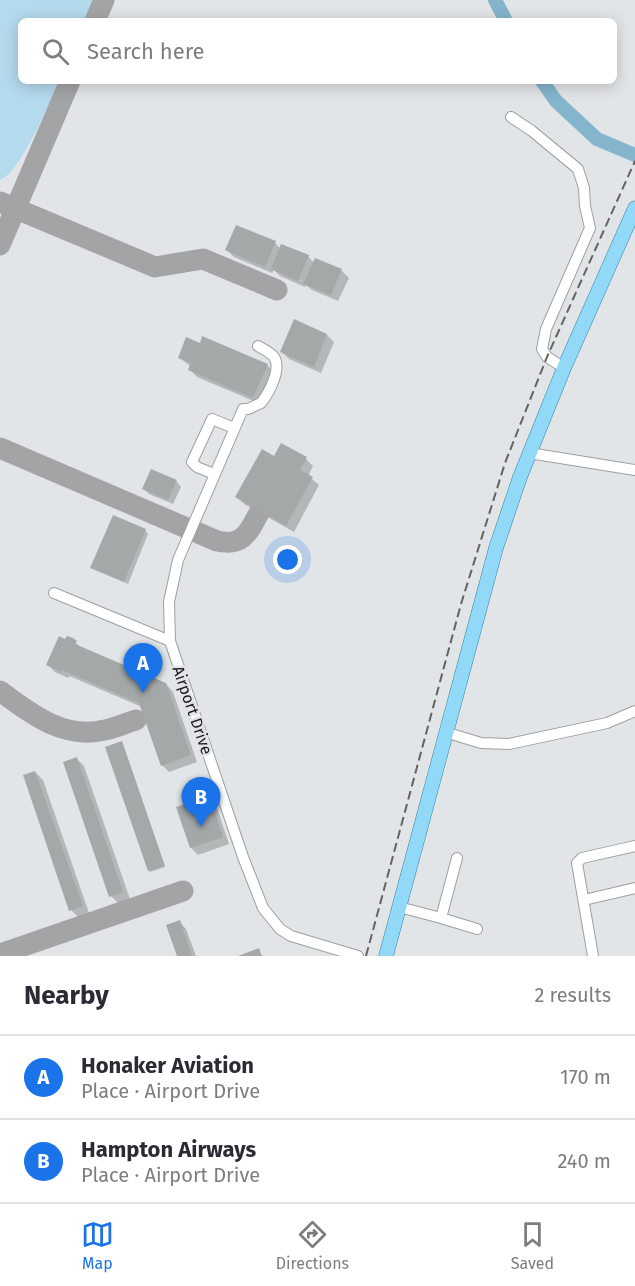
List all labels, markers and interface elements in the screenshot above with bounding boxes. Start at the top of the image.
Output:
search box [18,18,617,84]
icon: search [39,35,72,68]
text: Search here [87,38,205,65]
your location [273,545,302,574]
pin: A [124,644,162,693]
street label: Airport Drive [169,663,217,757]
pin: B [182,778,220,827]
text: Nearby [24,980,109,1011]
text: 2 results [534,983,611,1007]
text: Honaker Aviation [81,1052,254,1079]
text: A [38,1065,49,1089]
text: 170 m [560,1065,611,1089]
text: Place · Airport Drive [81,1079,260,1103]
text: Hampton Airways [81,1136,256,1163]
text: B [37,1149,50,1173]
text: 240 m [557,1149,611,1173]
text: Place · Airport Drive [81,1163,260,1187]
tab: Map [81,1218,114,1273]
tab: Directions [276,1218,349,1273]
tab: Saved [511,1218,554,1273]

